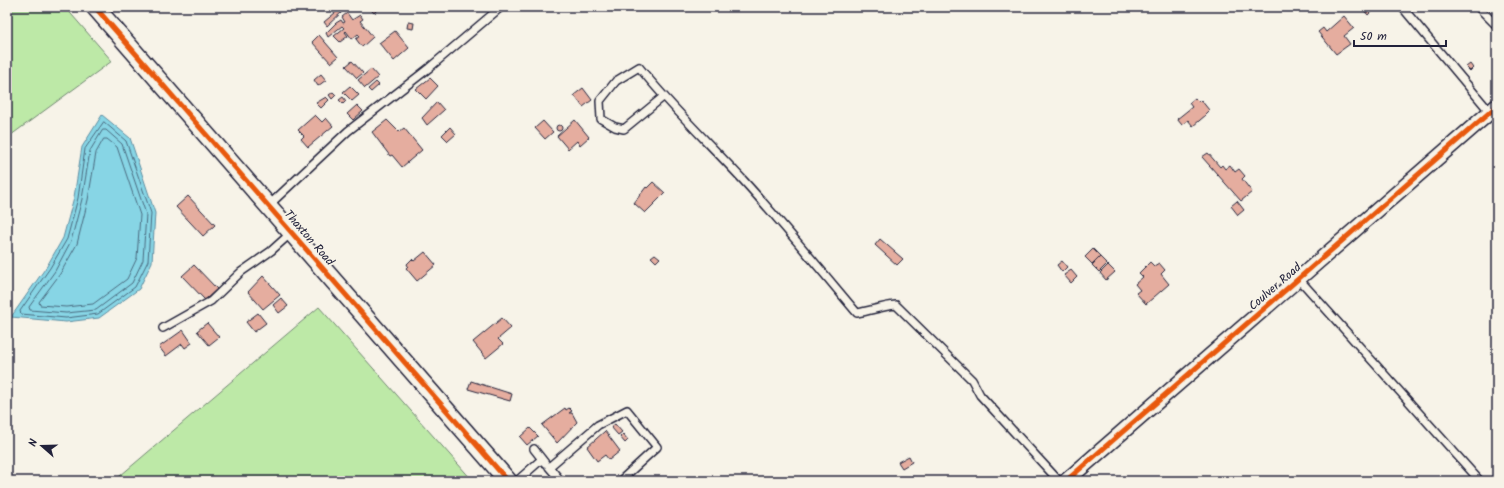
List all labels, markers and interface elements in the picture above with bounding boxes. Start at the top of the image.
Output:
scale bar [1354,22,1446,48]
text: 50 m [1360,27,1387,46]
street label: Thaxton Road [279,206,339,271]
street label: Coulver Road [1244,258,1306,315]
north arrow [22,426,62,466]
text: N [24,437,43,449]

